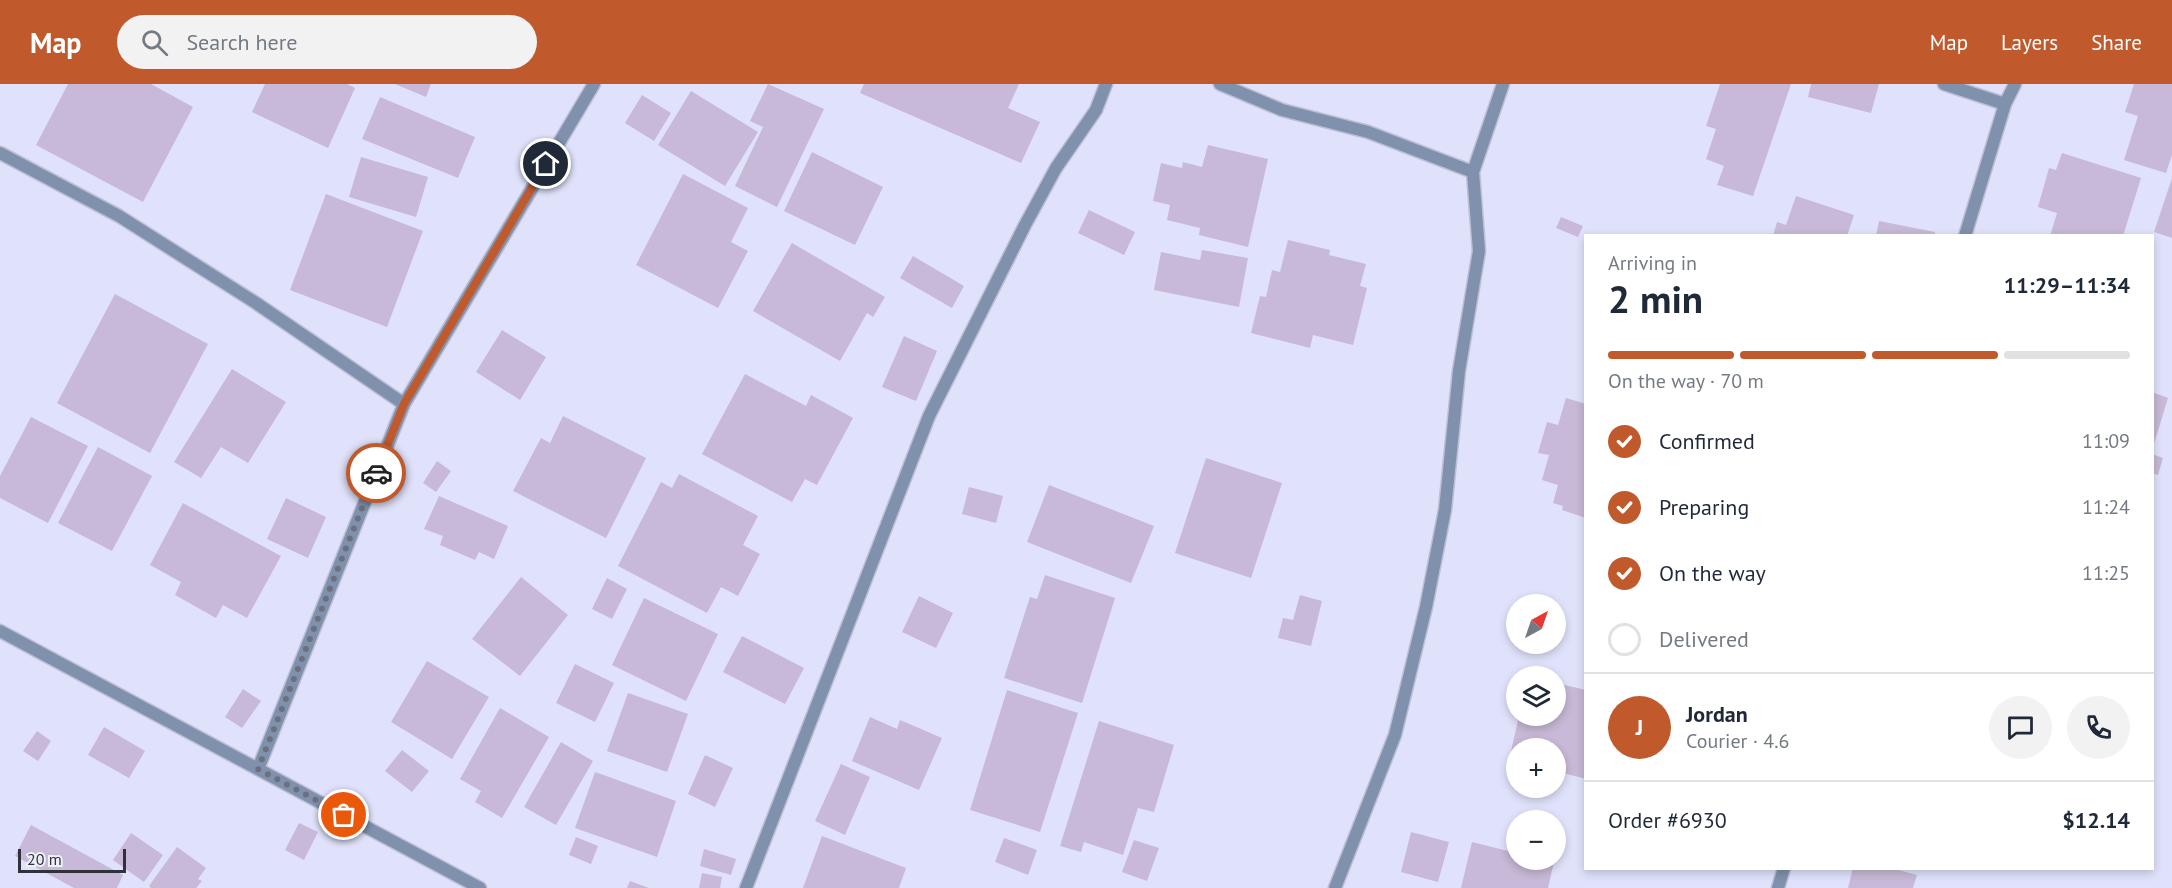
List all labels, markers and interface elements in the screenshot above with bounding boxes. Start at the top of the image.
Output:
search box [117,15,537,69]
text: Map [30,24,81,61]
icon: search [138,26,171,59]
text: Search here [186,28,297,56]
text: Map [1930,29,1968,56]
text: Layers [2001,29,2058,56]
text: Share [2091,29,2142,56]
pin [520,138,571,189]
icon: home [529,147,562,180]
text: Arriving in [1608,250,1697,276]
text: 11:29–11:34 [2004,271,2130,299]
text: 2 min [1608,273,1703,324]
text: On the way · 70 m [1608,368,1764,394]
icon: check [1608,425,1641,458]
text: Confirmed [1659,427,1755,455]
text: 11:09 [2082,428,2130,454]
courier [346,443,406,503]
icon: car [360,457,393,490]
icon: check [1608,491,1641,524]
text: Preparing [1659,493,1749,521]
text: 11:24 [2082,494,2130,520]
icon: check [1608,557,1641,590]
text: On the way [1659,559,1766,587]
text: 11:25 [2082,560,2130,586]
north arrow [1506,594,1566,654]
map controls [1506,594,1566,870]
text: Delivered [1659,625,1749,653]
button: layers [1506,666,1566,726]
button: chat [1989,696,2052,759]
button: phone [2067,696,2130,759]
text: Jordan [1686,700,1748,728]
text: J [1636,713,1643,741]
text: Courier · 4.6 [1686,728,1789,754]
button: + [1506,738,1566,798]
pin [318,789,369,840]
icon: bag [327,798,360,831]
text: Order #6930 [1608,806,1727,834]
text: $12.14 [2062,806,2130,834]
button: − [1506,810,1566,870]
scale bar [18,846,126,874]
text: 20 m [27,849,62,869]

